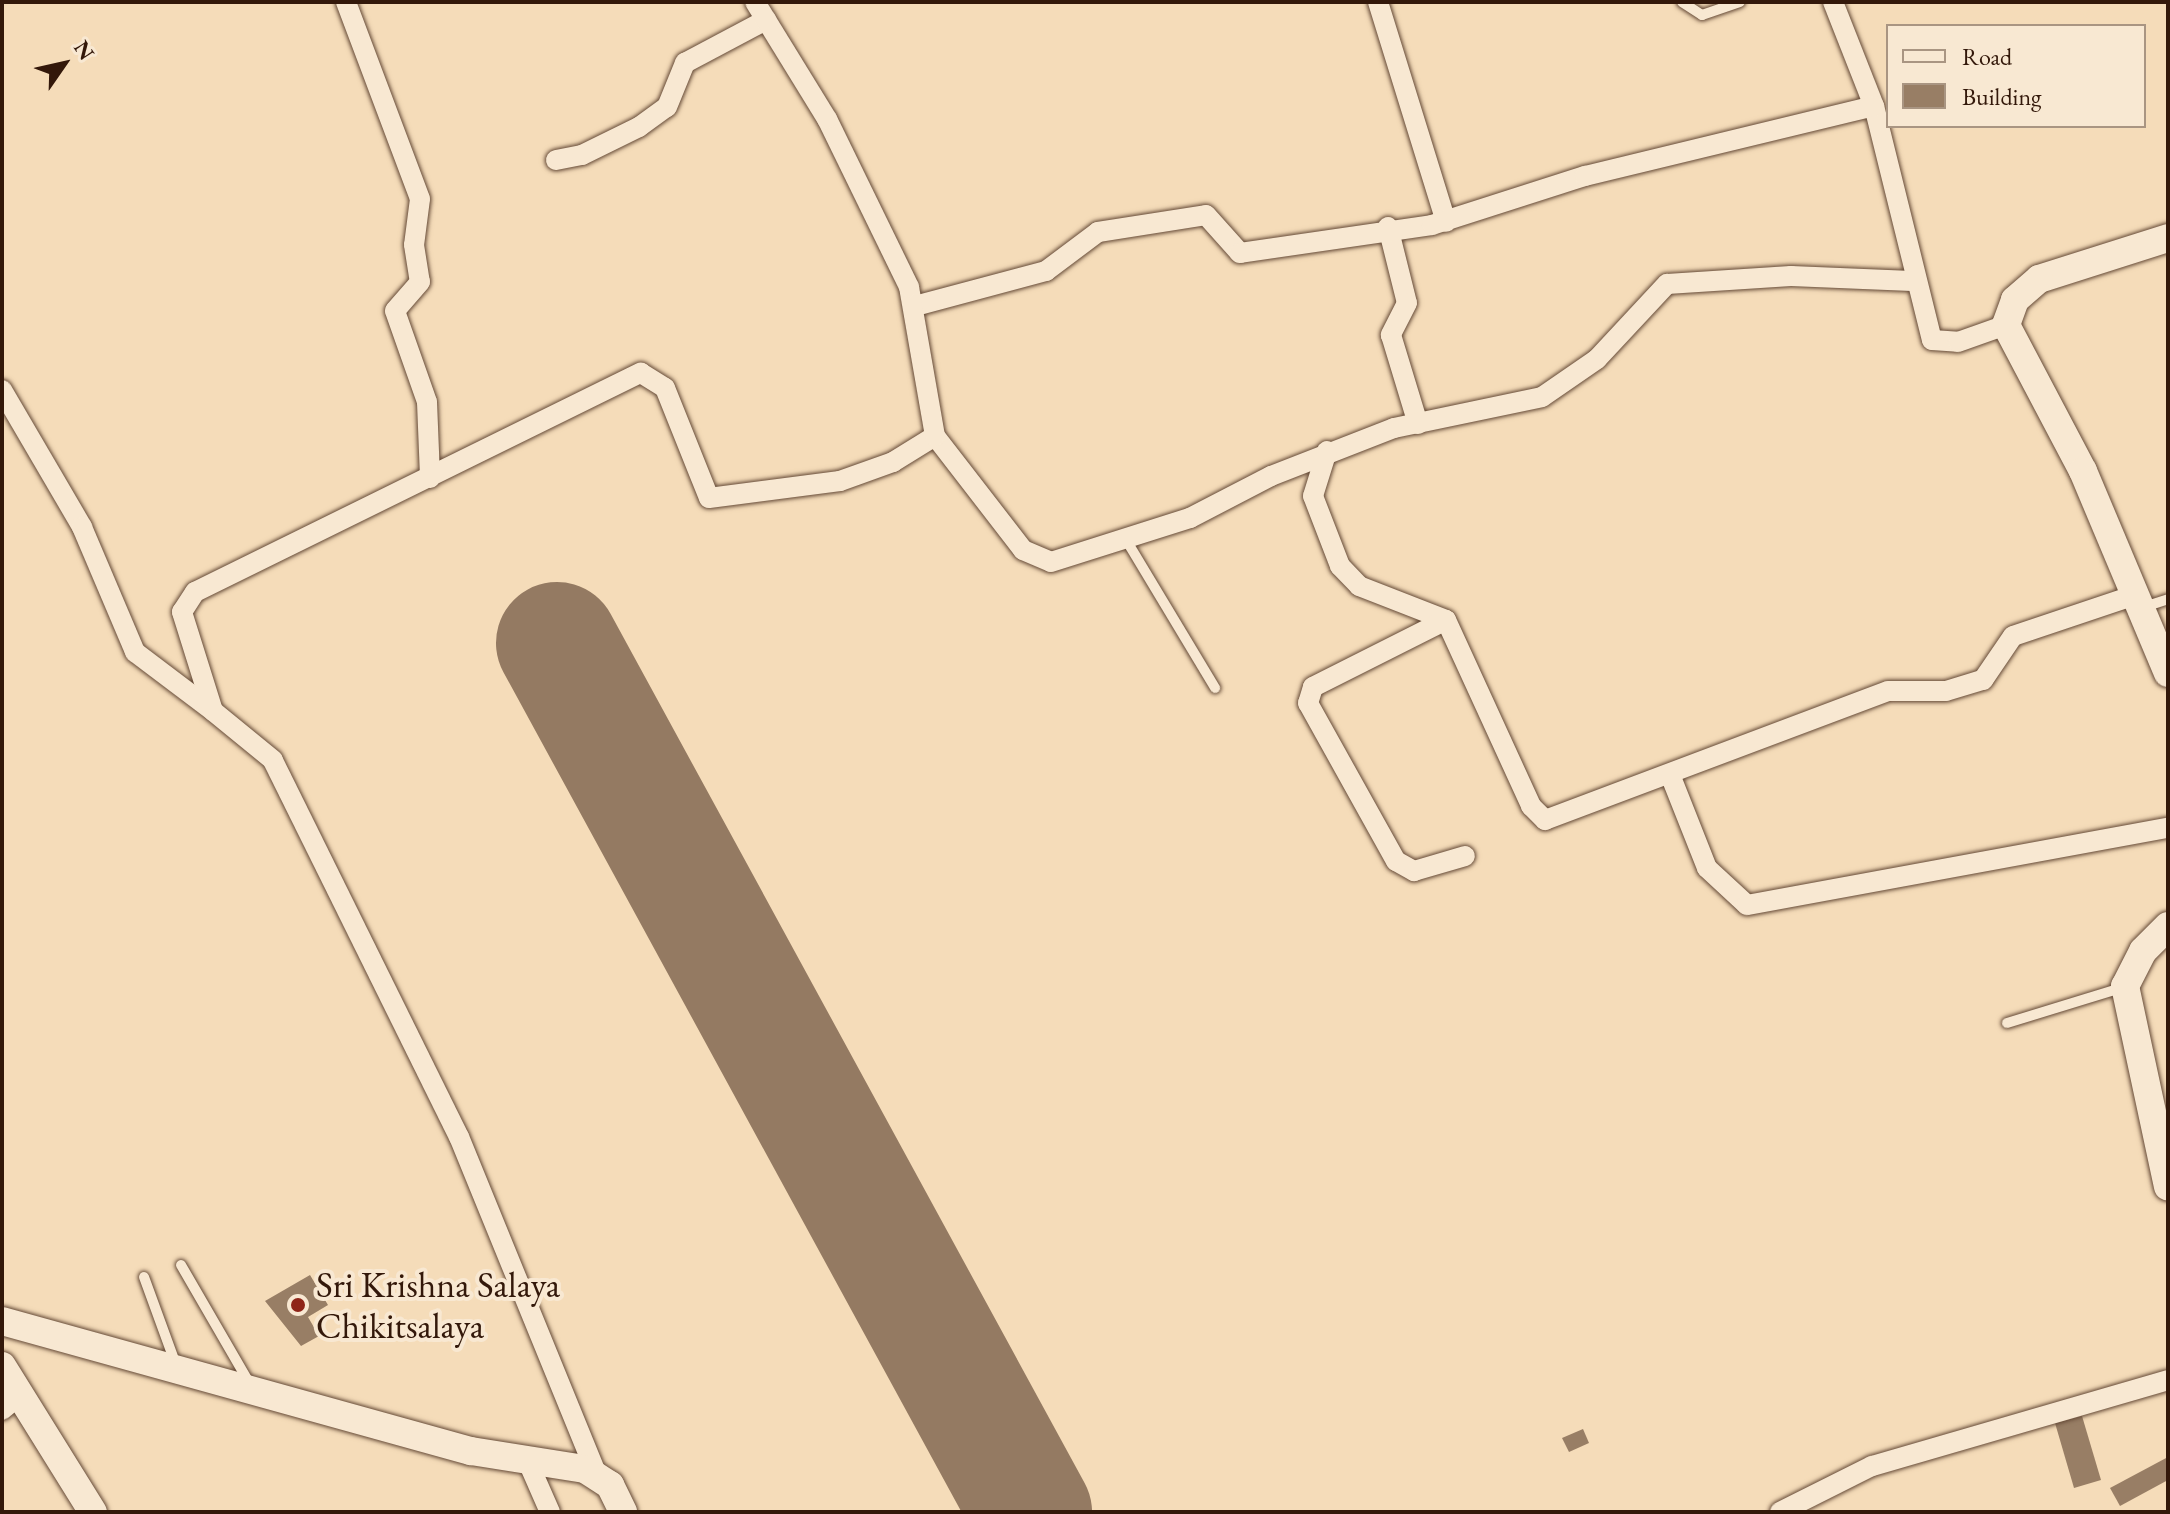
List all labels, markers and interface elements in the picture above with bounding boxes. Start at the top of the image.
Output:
north arrow [24,24,104,104]
legend [1886,24,2146,128]
text: N [67,35,101,66]
text: Road [1962,41,2012,72]
text: Building [1962,81,2042,112]
place label: Sri Krishna Salaya Chikitsalaya [316,1262,560,1347]
marker: Sri Krishna Salaya Chikitsalaya [287,1294,309,1316]

